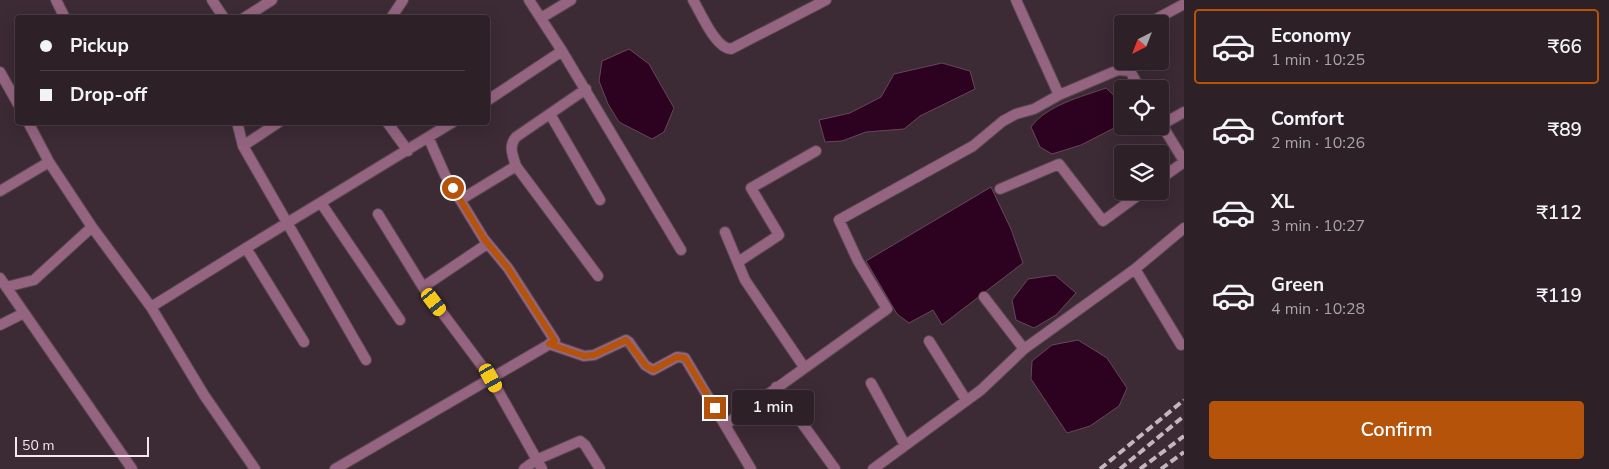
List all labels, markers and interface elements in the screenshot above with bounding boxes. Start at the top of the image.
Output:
north arrow [1114,15,1169,70]
map controls [1114,15,1169,200]
text: Economy [1271,23,1351,49]
icon: car [1211,24,1256,69]
text: Pickup [70,33,129,59]
text: ₹66 [1548,34,1582,60]
text: 1 min · 10:25 [1271,49,1365,71]
button: locate [1114,80,1169,135]
text: Drop-off [70,82,147,108]
text: Comfort [1271,106,1344,132]
icon: car [1211,107,1256,152]
text: ₹89 [1548,117,1582,143]
text: 2 min · 10:26 [1271,132,1365,154]
button: layers [1114,145,1169,200]
route start [442,177,464,199]
text: XL [1271,189,1294,215]
icon: car [1211,190,1256,235]
text: ₹112 [1536,200,1582,226]
text: 3 min · 10:27 [1271,215,1365,237]
text: Green [1271,272,1324,298]
icon: car [1211,273,1256,318]
text: ₹119 [1536,283,1582,309]
car [418,286,449,318]
text: 4 min · 10:28 [1271,298,1365,320]
car [477,361,504,395]
callout: 1 min [732,390,815,426]
text: 1 min [753,396,793,418]
route end [704,397,726,419]
button: Confirm [1209,401,1584,459]
scale bar [15,434,149,457]
text: 50 m [22,436,54,455]

